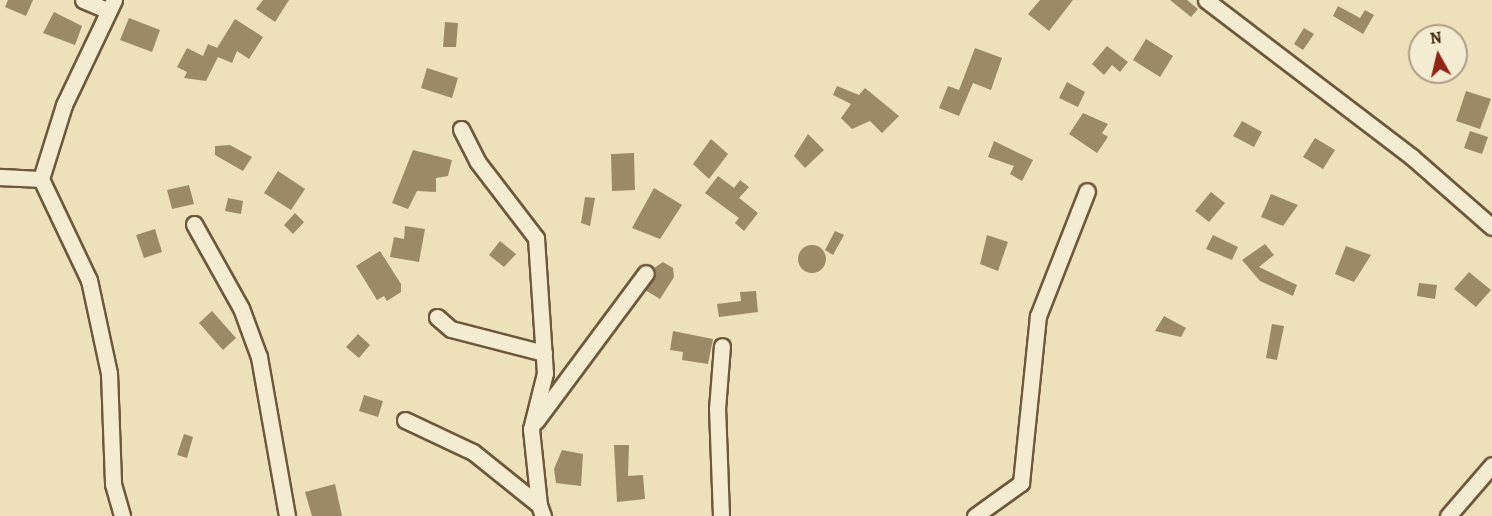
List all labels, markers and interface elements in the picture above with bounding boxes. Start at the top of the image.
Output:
north arrow [1408,24,1468,84]
text: N [1428,26,1443,50]

